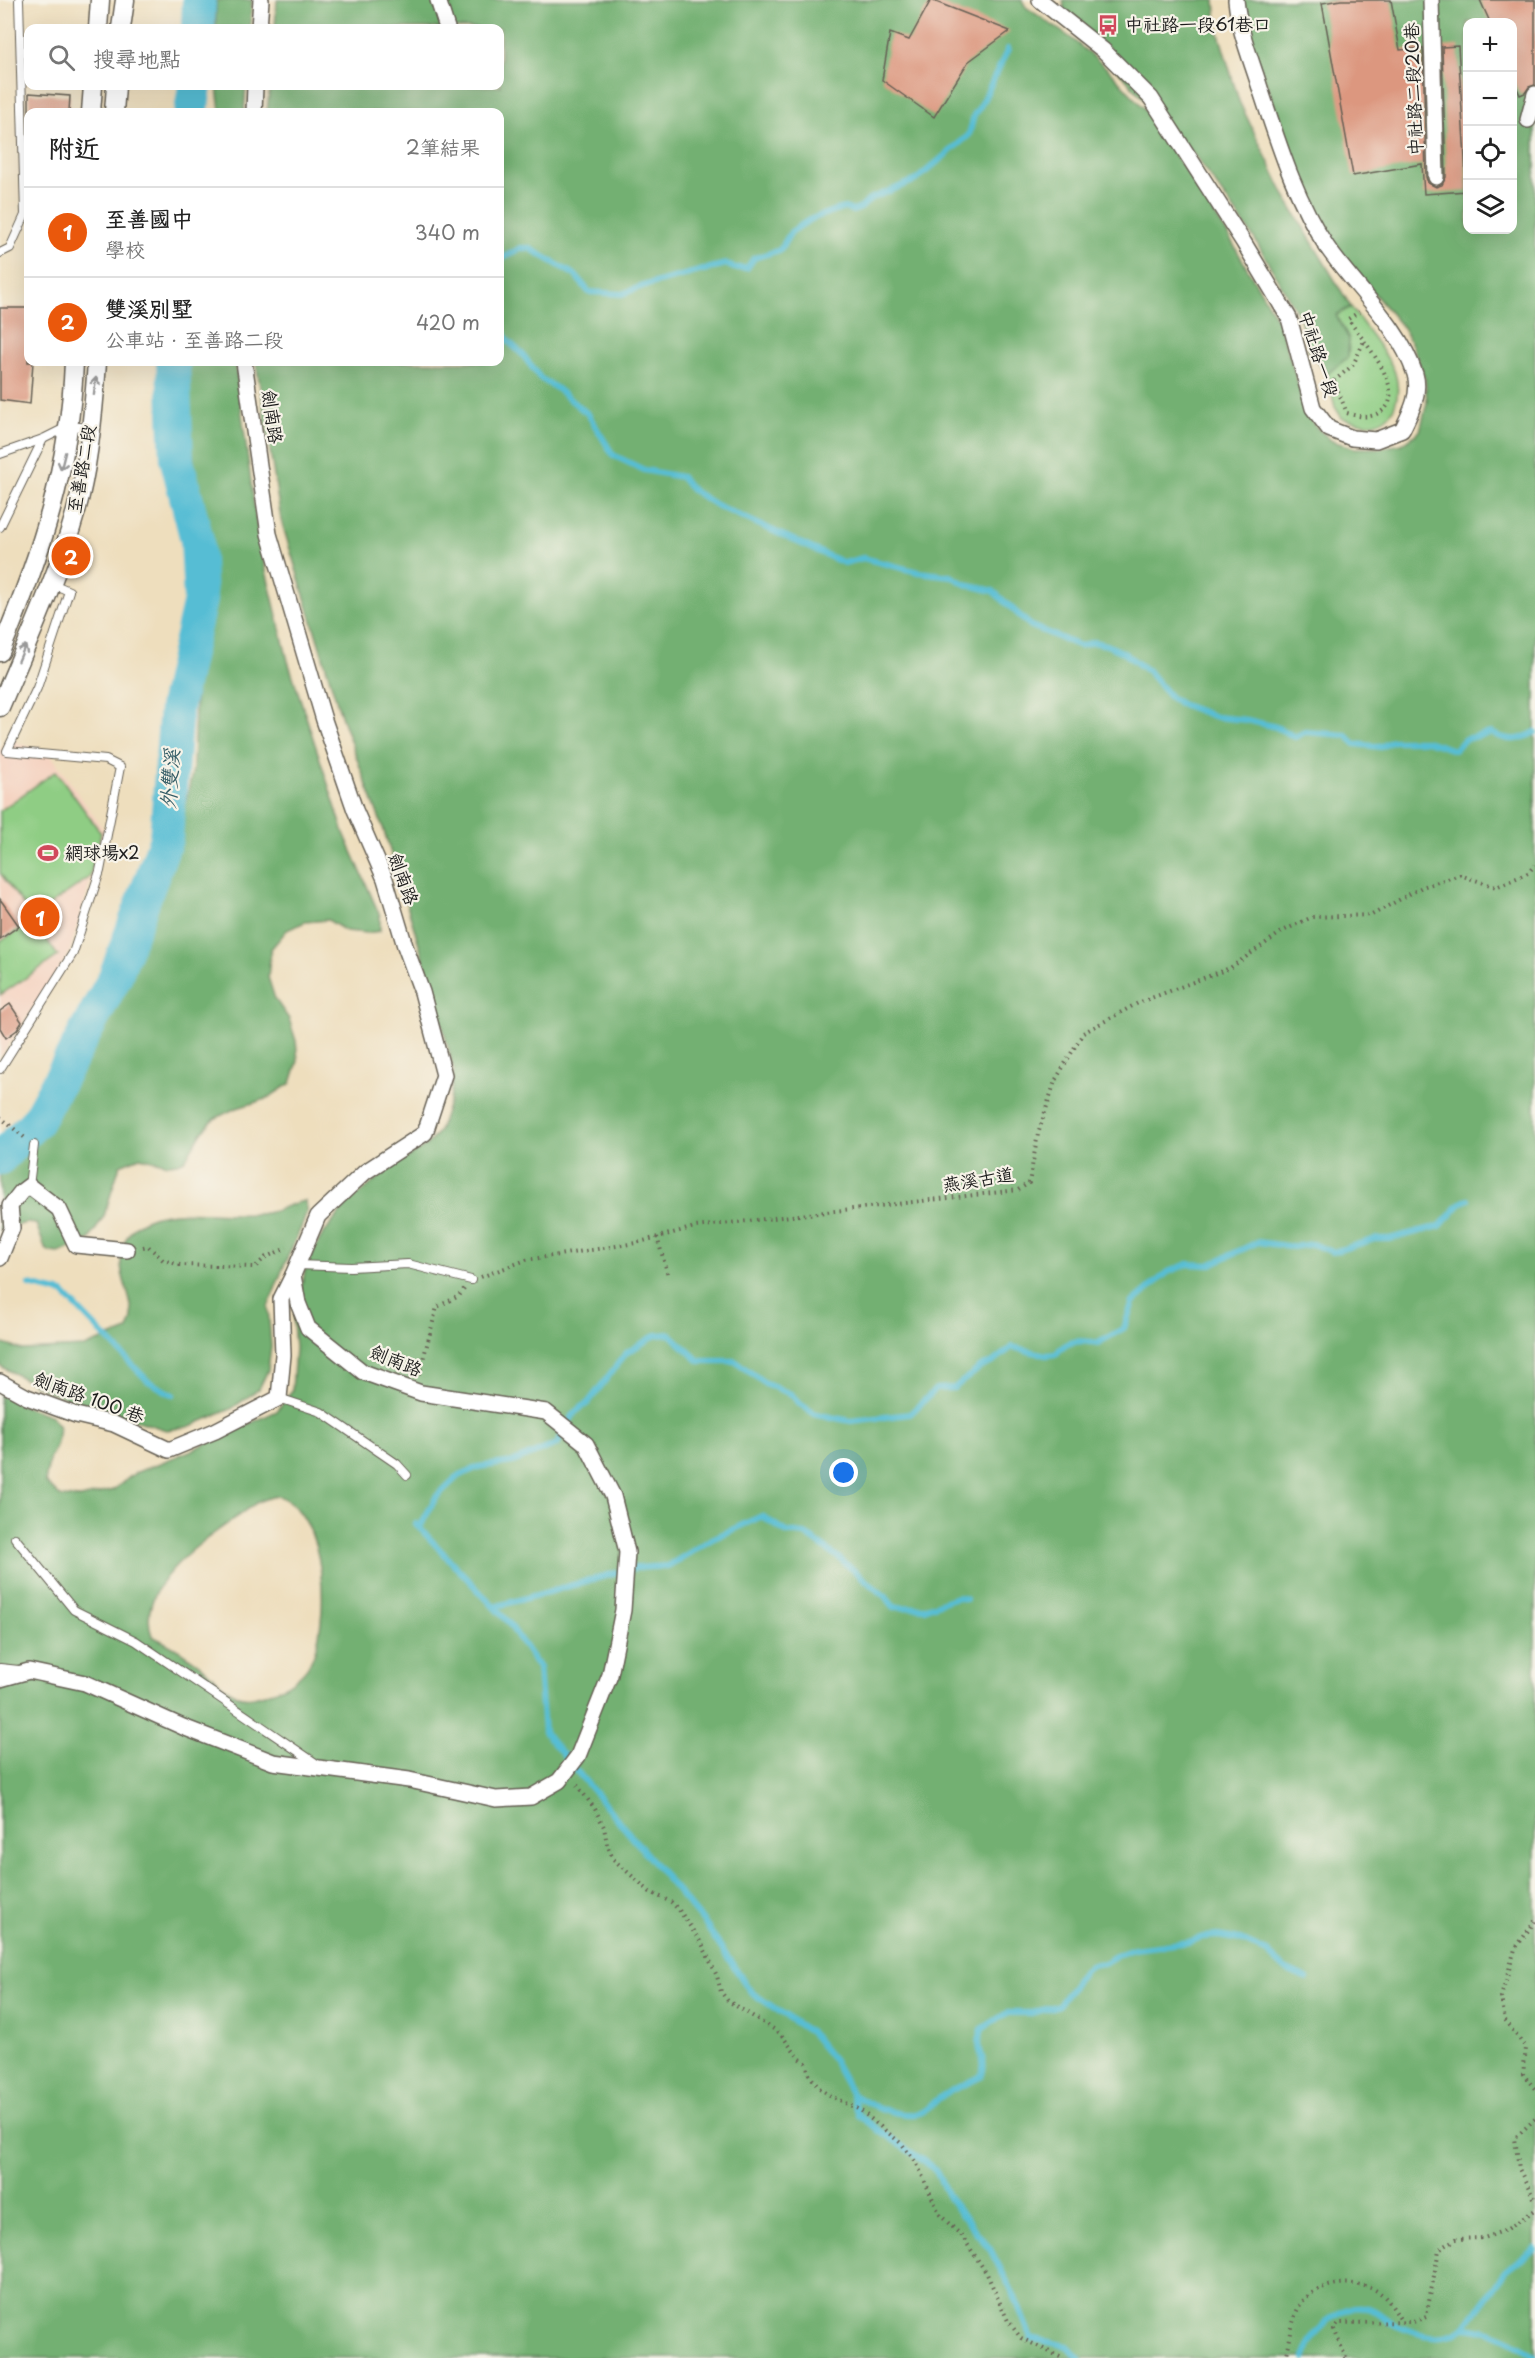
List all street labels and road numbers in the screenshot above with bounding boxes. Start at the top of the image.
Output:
street label: 中社路二段20巷 [1397,22,1428,156]
street label: 中社路一段 [1293,307,1346,401]
street label: 劍南路 [256,388,291,445]
street label: 至善路二段 [59,422,102,515]
street label: 劍南路 [382,848,426,908]
street label: 燕溪古道 [940,1160,1015,1197]
street label: 劍南路 [366,1337,427,1382]
street label: 劍南路 100 巷 [30,1364,149,1429]

